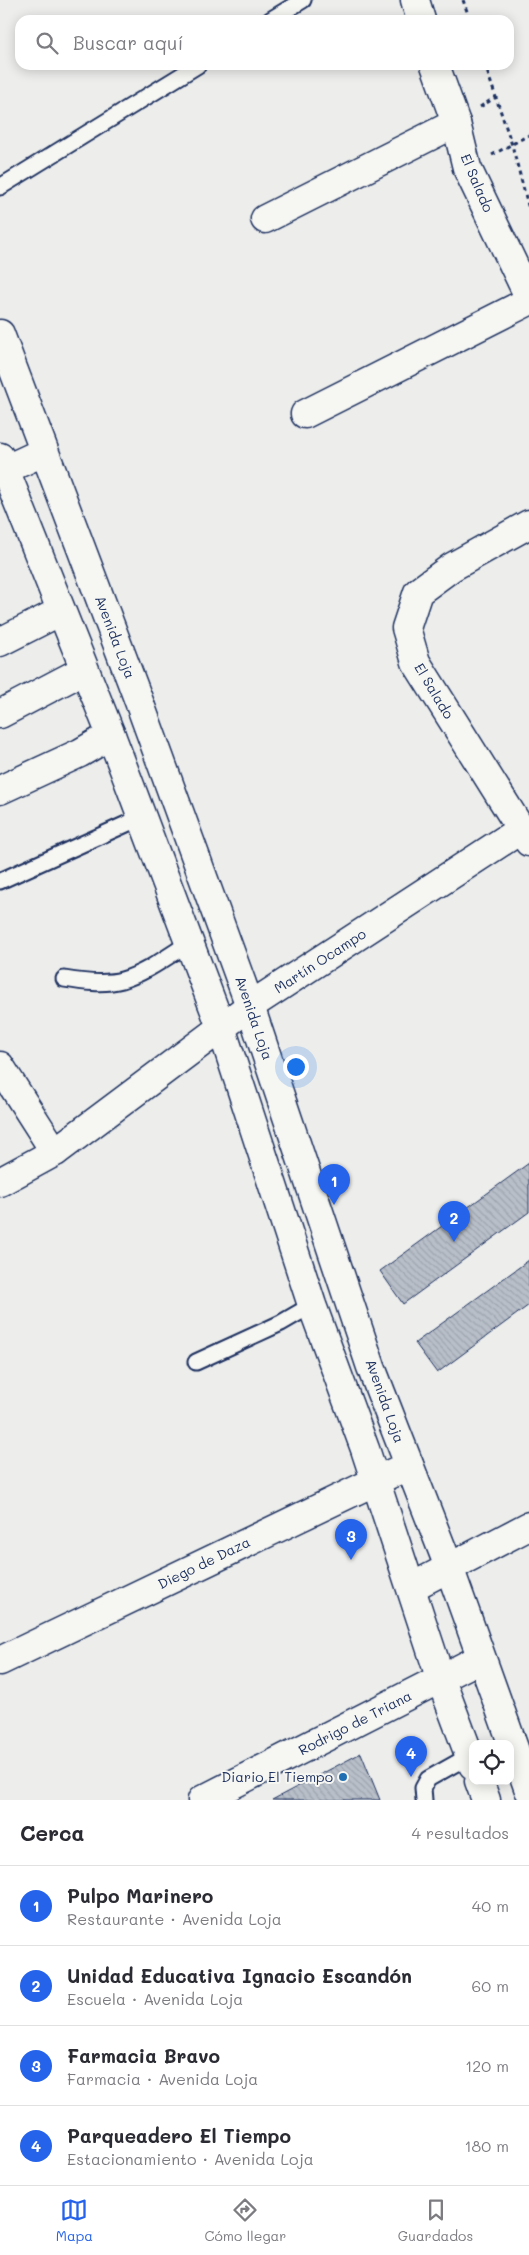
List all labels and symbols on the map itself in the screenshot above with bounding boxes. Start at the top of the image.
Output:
street label: El Salado [457,151,498,215]
street label: Avenida Loja [91,593,140,681]
street label: El Salado [410,659,459,722]
street label: Martín Ocampo [270,924,369,997]
street label: Avenida Loja [231,973,278,1062]
your location [283,1054,309,1080]
pin: 1 [318,1164,350,1205]
pin: 2 [438,1201,470,1242]
street label: Avenida Loja [362,1356,409,1445]
pin: 3 [335,1519,367,1560]
street label: Diego de Daza [155,1532,253,1593]
street label: Rodrigo de Triana [295,1686,415,1759]
pin: 4 [395,1736,427,1777]
place label: Diario El Tiempo [221,1767,333,1786]
marker: Diario El Tiempo [337,1771,349,1783]

